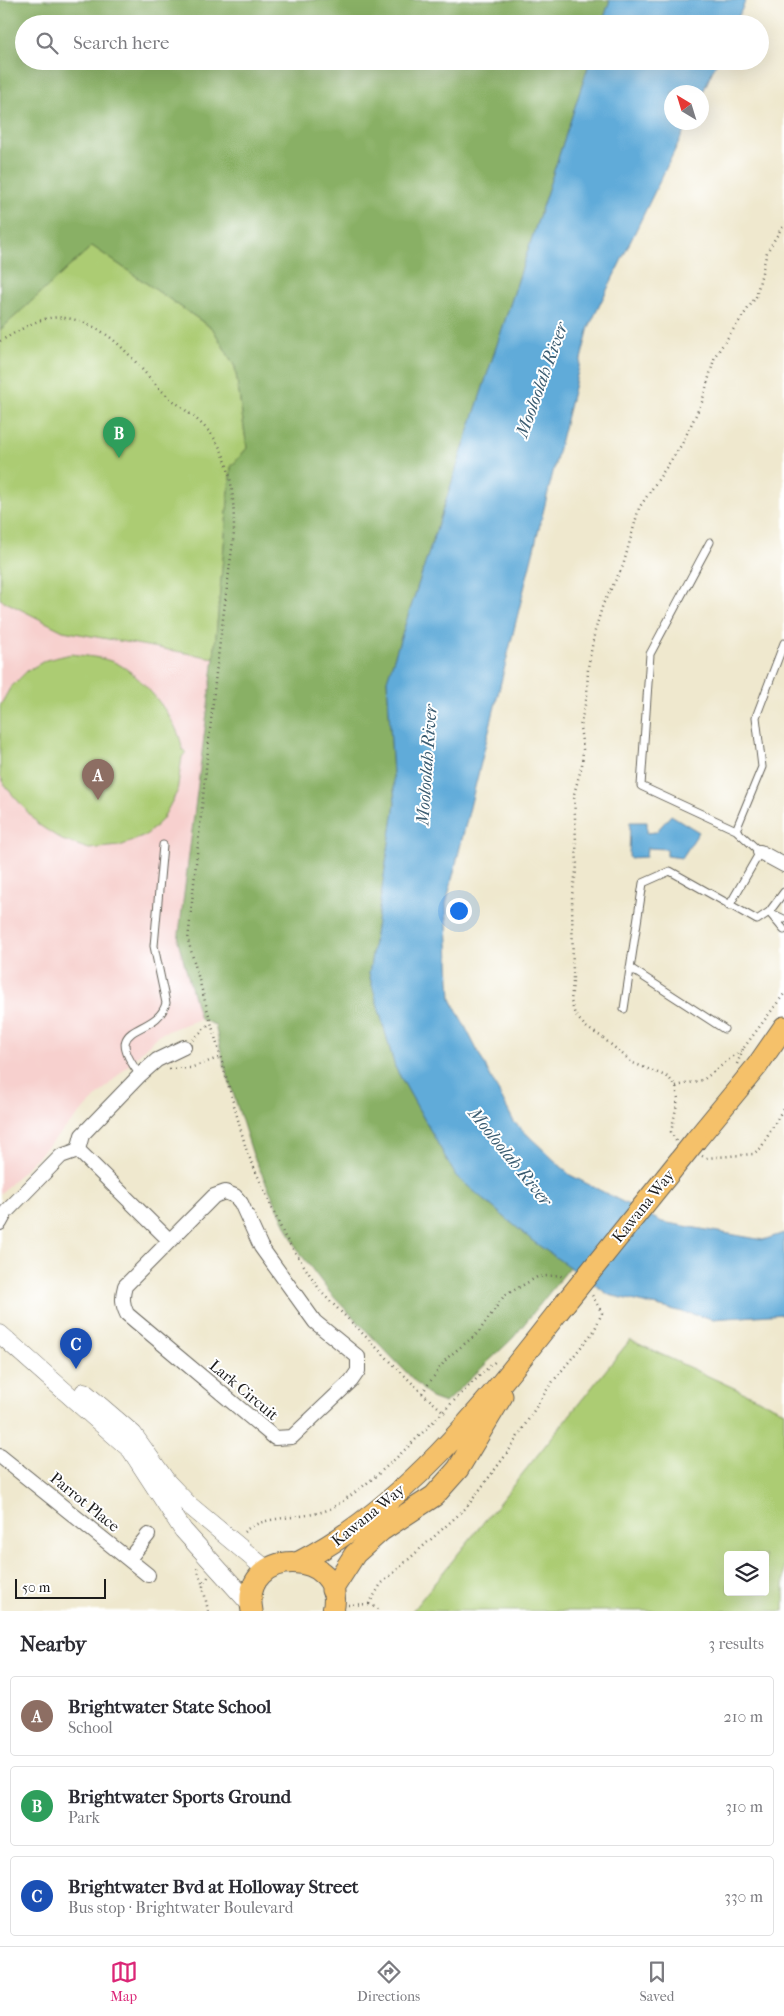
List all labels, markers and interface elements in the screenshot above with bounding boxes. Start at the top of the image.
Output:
search box [15,15,769,70]
icon: search [33,29,61,57]
text: Search here [73,32,169,54]
north arrow [664,85,709,130]
water label: Mooloolah River [511,318,573,442]
pin: B [103,417,135,458]
water label: Mooloolah River [412,702,442,828]
pin: A [82,759,114,800]
your location [446,898,472,924]
water label: Mooloolah River [463,1102,557,1212]
street label: Kawana Way [608,1165,679,1246]
pin: C [60,1328,92,1369]
street label: Lark Circuit [206,1356,283,1424]
street label: Parrot Place [46,1468,124,1536]
street label: Kawana Way [328,1479,409,1550]
map controls [724,1551,769,1596]
button: layers [724,1551,769,1596]
scale bar [15,1576,106,1599]
text: 50 m [22,1579,50,1596]
text: Nearby [20,1632,86,1656]
text: 3 results [708,1634,764,1653]
text: Brightwater State School [68,1696,271,1718]
text: A [32,1707,42,1726]
text: 210 m [724,1707,763,1726]
text: School [68,1718,113,1737]
text: Brightwater Sports Ground [68,1786,291,1808]
text: B [32,1797,42,1816]
text: 310 m [725,1797,763,1816]
text: Park [68,1808,100,1827]
text: Brightwater Bvd at Holloway Street [68,1876,359,1898]
text: C [32,1887,42,1906]
text: 330 m [724,1887,763,1906]
text: Bus stop · Brightwater Boulevard [68,1898,293,1917]
tab: Map [110,1958,138,2005]
tab: Directions [357,1958,420,2005]
tab: Saved [640,1958,674,2005]

